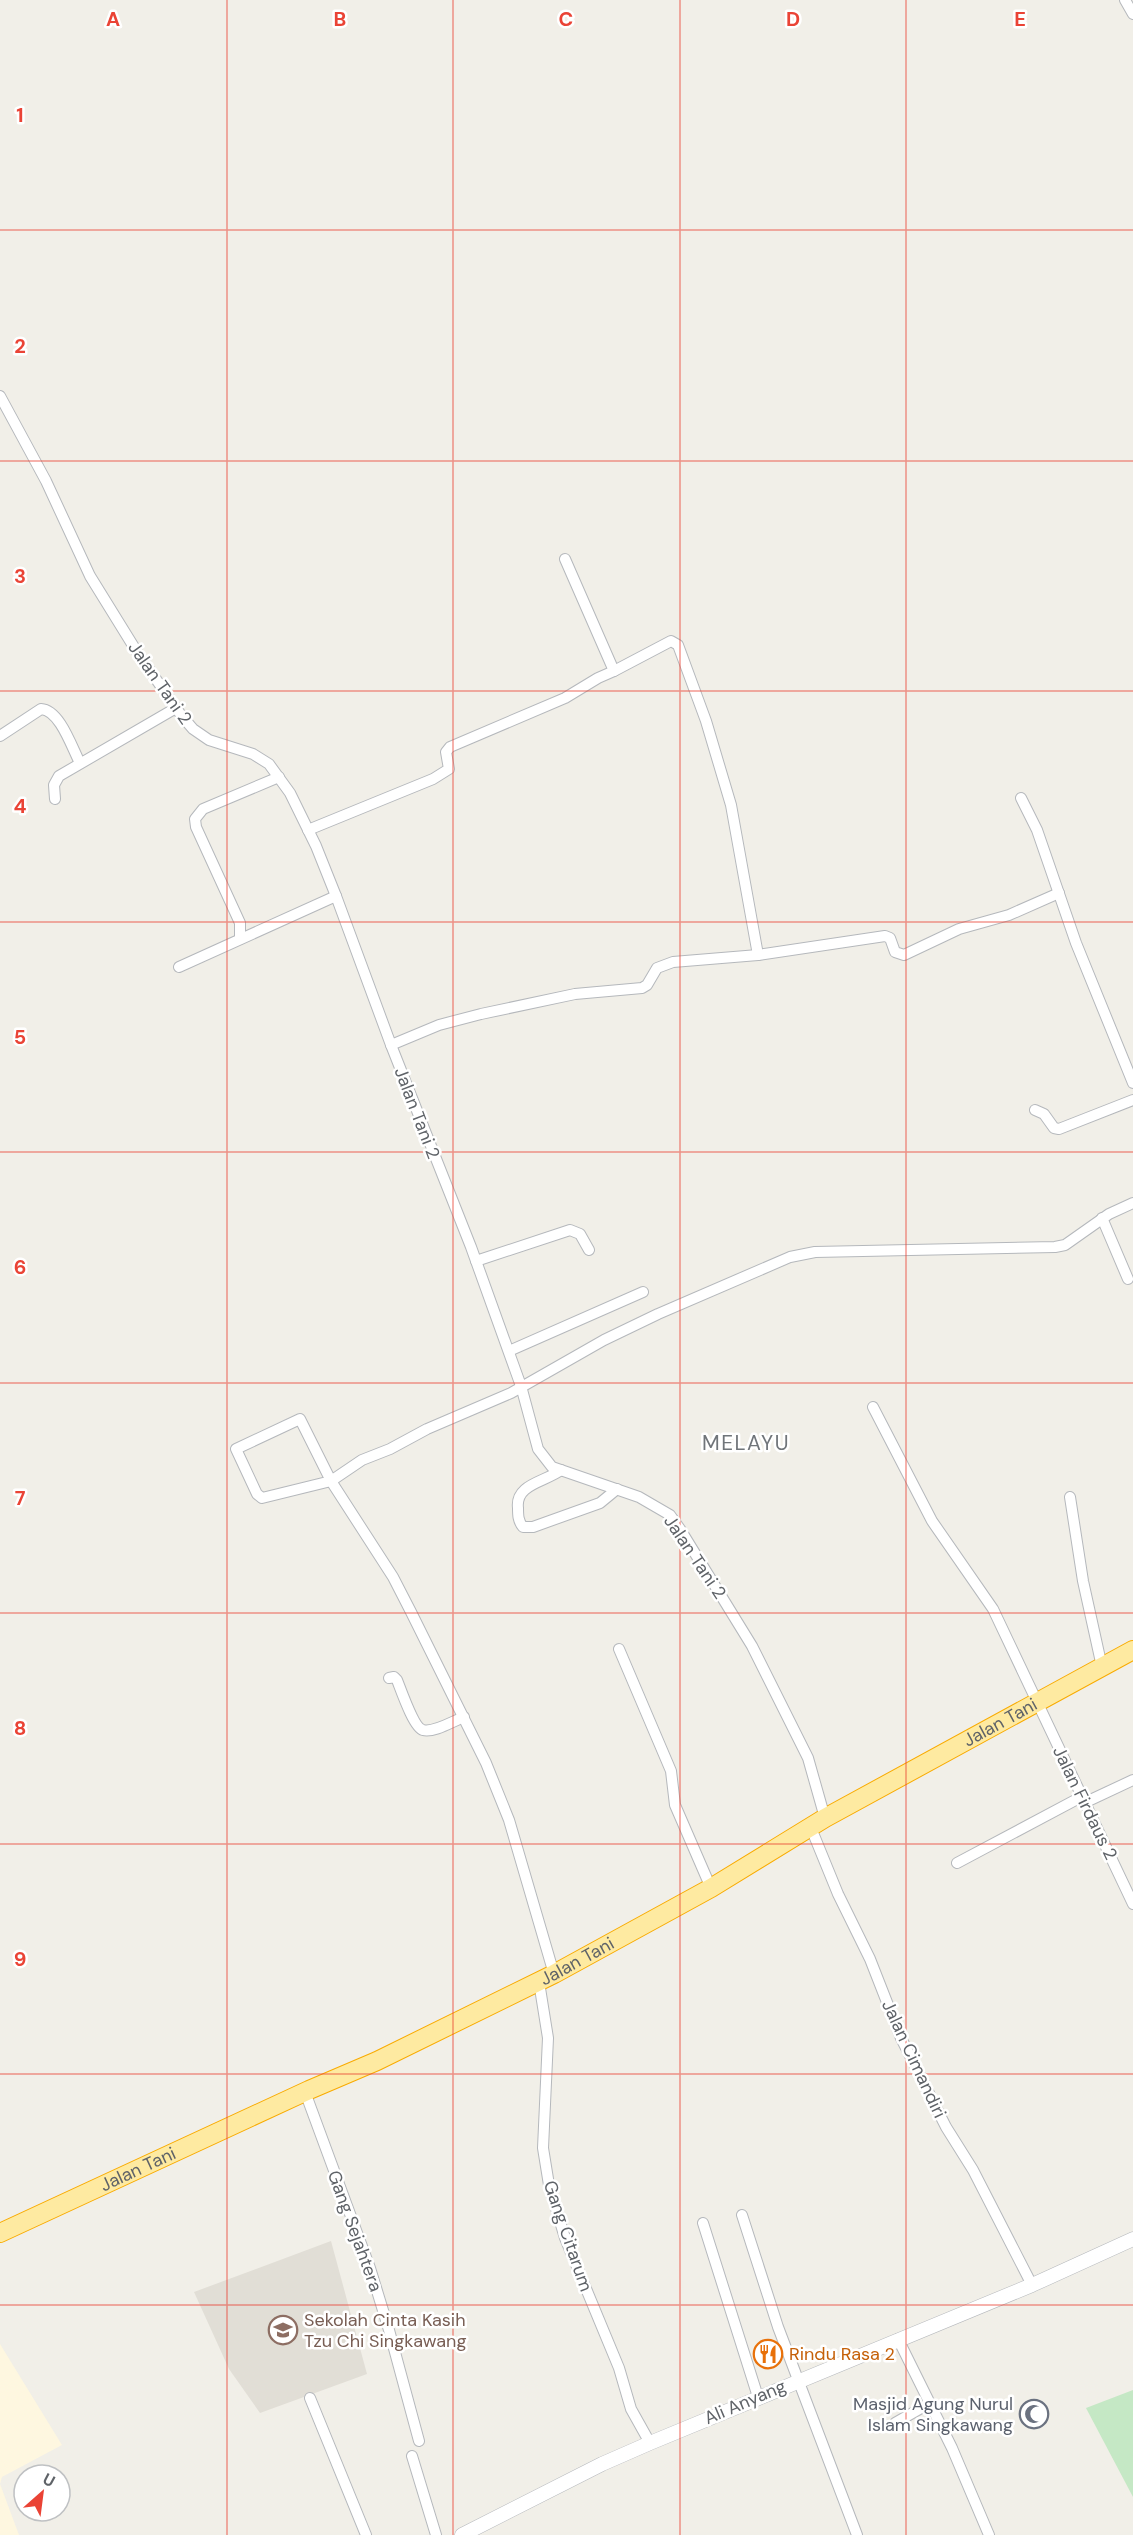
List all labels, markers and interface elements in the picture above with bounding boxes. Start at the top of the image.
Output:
text: A [106,6,120,32]
text: B [334,6,346,32]
text: C [559,6,573,32]
text: D [786,6,800,32]
text: E [1014,6,1026,32]
text: 1 [16,102,24,128]
text: 2 [14,333,26,359]
text: 3 [14,563,26,589]
street label: Jalan Tani 2 [123,637,197,729]
text: 4 [14,793,27,819]
text: 5 [14,1024,26,1050]
street label: Jalan Tani 2 [389,1064,445,1162]
text: 6 [14,1254,26,1280]
district label: MELAYU [702,1429,790,1457]
text: 7 [15,1485,26,1511]
street label: Jalan Tani 2 [658,1510,732,1604]
street label: Jalan Tani [959,1692,1042,1752]
text: 8 [14,1715,26,1741]
street label: Jalan Firdaus 2 [1047,1742,1123,1864]
street label: Jalan Tani [536,1931,618,1991]
text: 9 [14,1946,26,1972]
street label: Jalan Cimandiri [876,1996,952,2122]
street label: Jalan Tani [96,2141,180,2197]
street label: Gang Sejahtera [322,2167,388,2295]
street label: Gang Citarum [538,2177,598,2295]
place label: Sekolah Cinta Kasih Tzu Chi Singkawang [304,2308,466,2353]
school or university icon: Sekolah Cinta Kasih Tzu Chi Singkawang [267,2314,299,2346]
restaurant icon: Rindu Rasa 2 [752,2338,784,2370]
place label: Rindu Rasa 2 [789,2342,895,2366]
street label: Ali Anyang [700,2374,790,2430]
place label: Masjid Agung Nurul Islam Singkawang [853,2392,1013,2437]
mosque icon: Masjid Agung Nurul Islam Singkawang [1018,2398,1050,2430]
north arrow [12,2463,72,2523]
text: U [39,2468,59,2492]

